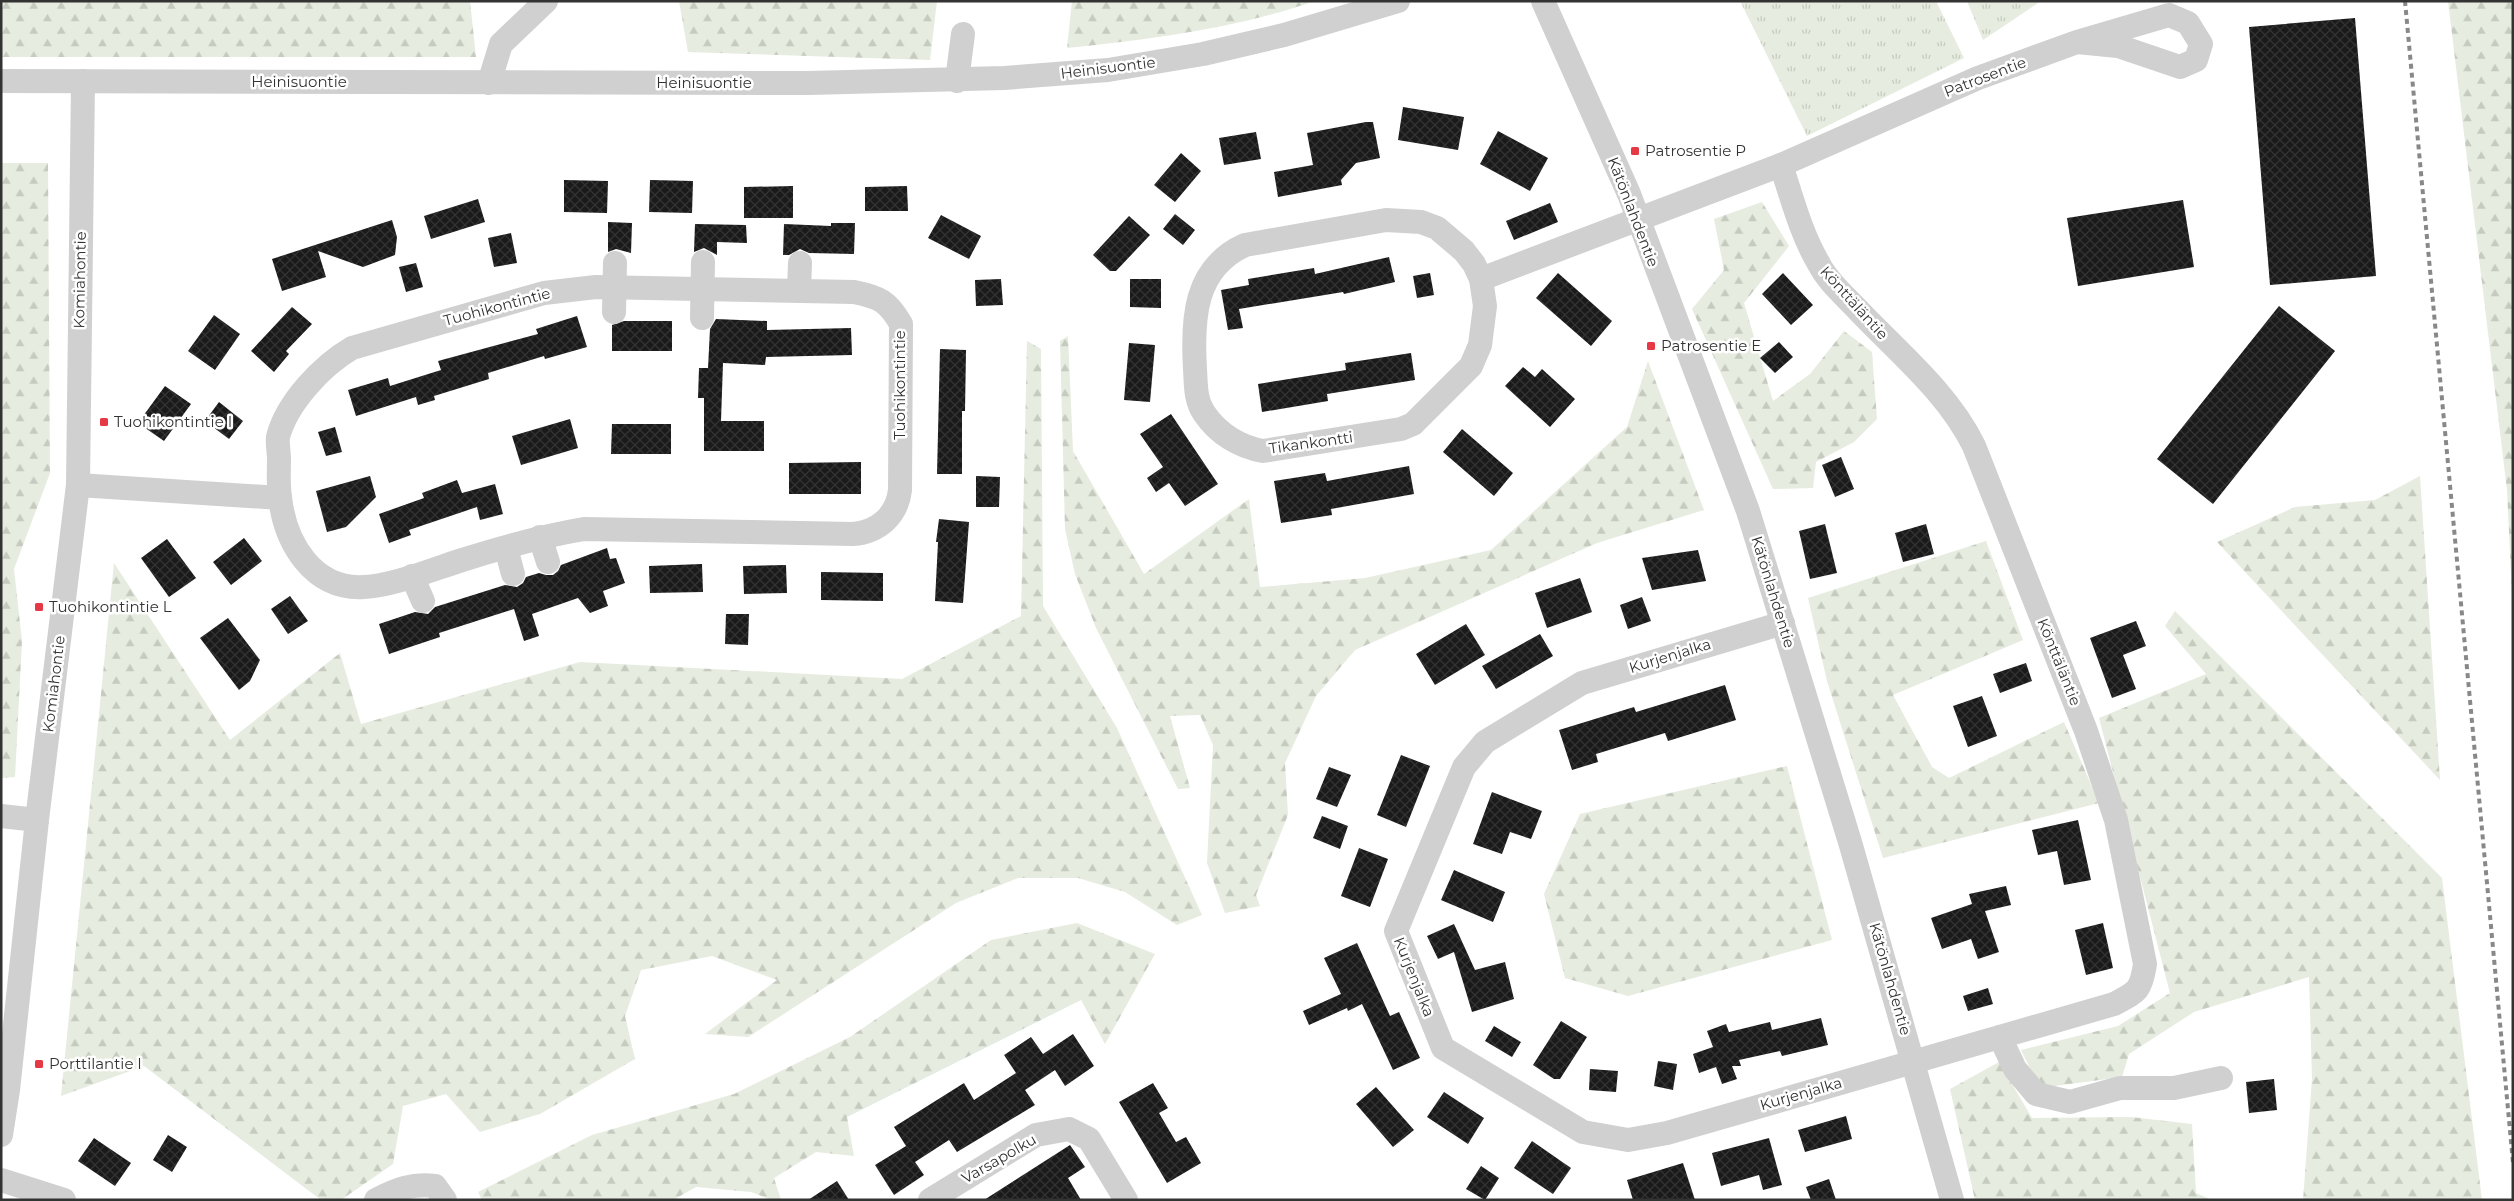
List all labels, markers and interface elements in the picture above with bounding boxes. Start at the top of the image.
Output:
street label: Heinisuontie [1059,52,1157,83]
street label: Patrosentie [1941,52,2029,101]
street label: Heinisuontie [251,72,347,91]
street label: Heinisuontie [656,73,752,92]
place label: Patrosentie P [1645,141,1746,160]
marker: Patrosentie P [1629,145,1641,157]
street label: Kätönlahdentie [1604,154,1663,269]
street label: Komiahontie [69,231,90,329]
street label: Könttäläntie [1816,262,1892,343]
street label: Tuohikontintie [441,283,552,330]
street label: Tuohikontintie [890,330,909,440]
place label: Patrosentie E [1661,336,1761,355]
marker: Patrosentie E [1645,340,1657,352]
place label: Tuohikontintie I [114,412,232,431]
marker: Tuohikontintie I [98,416,110,428]
street label: Tikankontti [1268,427,1354,458]
street label: Kätönlahdentie [1747,533,1800,650]
place label: Tuohikontintie L [49,597,172,616]
marker: Tuohikontintie L [33,601,45,613]
street label: Könttäläntie [2033,615,2086,708]
street label: Komiahontie [38,634,69,733]
street label: Kurjenjalka [1627,634,1713,677]
street label: Kätönlahdentie [1865,920,1916,1037]
street label: Kurjenjalka [1390,934,1439,1020]
place label: Porttilantie I [49,1054,142,1073]
marker: Porttilantie I [33,1058,45,1070]
street label: Kurjenjalka [1758,1073,1844,1114]
street label: Varsapolku [958,1130,1040,1188]

